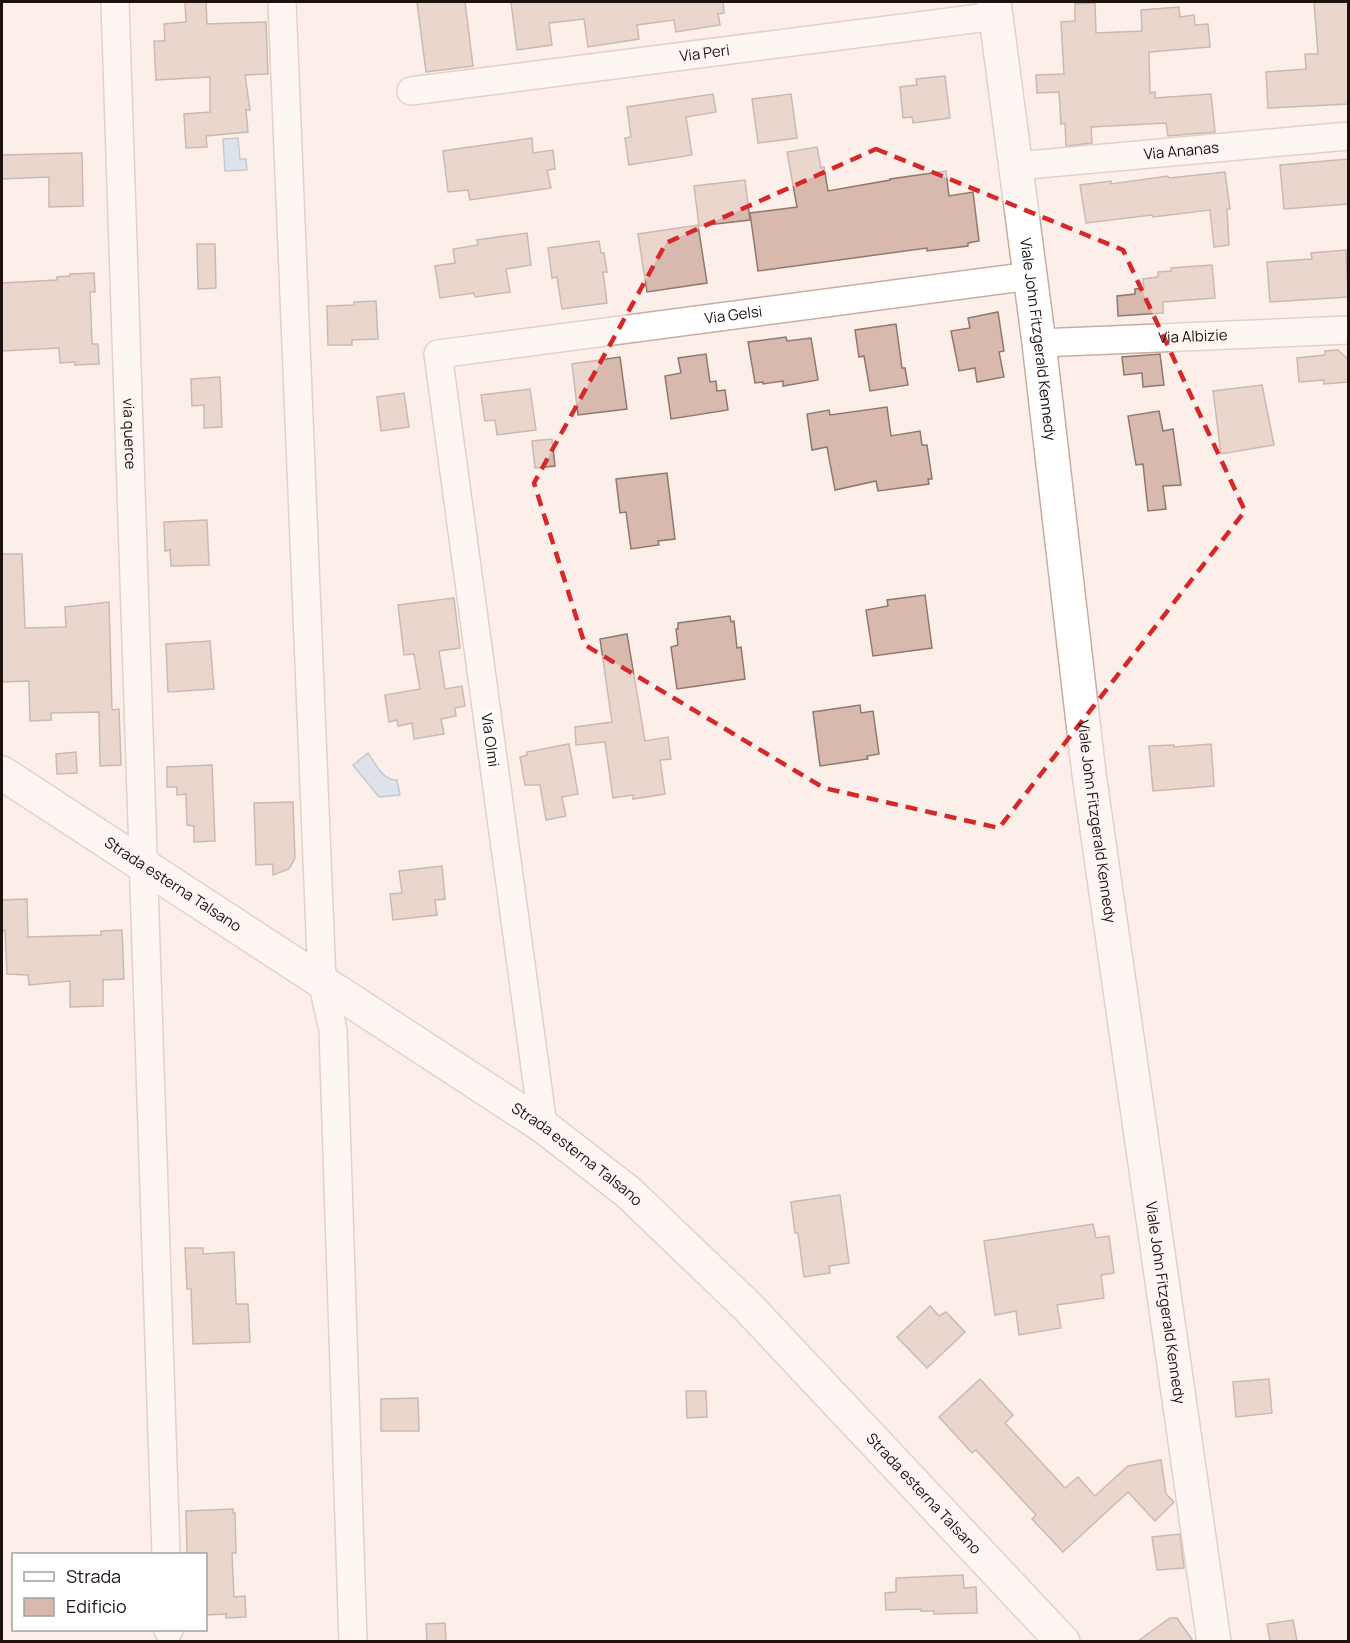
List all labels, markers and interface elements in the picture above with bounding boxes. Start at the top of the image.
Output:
street label: Via Peri [678,39,731,66]
street label: Via Ananas [1143,137,1220,164]
street label: Viale John Fitzgerald Kennedy [1015,236,1061,442]
street label: Via Gelsi [703,300,763,329]
street label: Via Albizie [1158,324,1228,348]
street label: via querce [118,398,141,470]
street label: Via Olmi [476,712,505,768]
street label: Viale John Fitzgerald Kennedy [1073,719,1121,924]
street label: Strada esterna Talsano [101,832,246,937]
street label: Strada esterna Talsano [508,1097,647,1210]
street label: Viale John Fitzgerald Kennedy [1141,1200,1191,1405]
street label: Strada esterna Talsano [862,1428,986,1559]
legend [12,1553,207,1631]
text: Strada [66,1564,121,1588]
text: Edificio [66,1594,127,1618]

